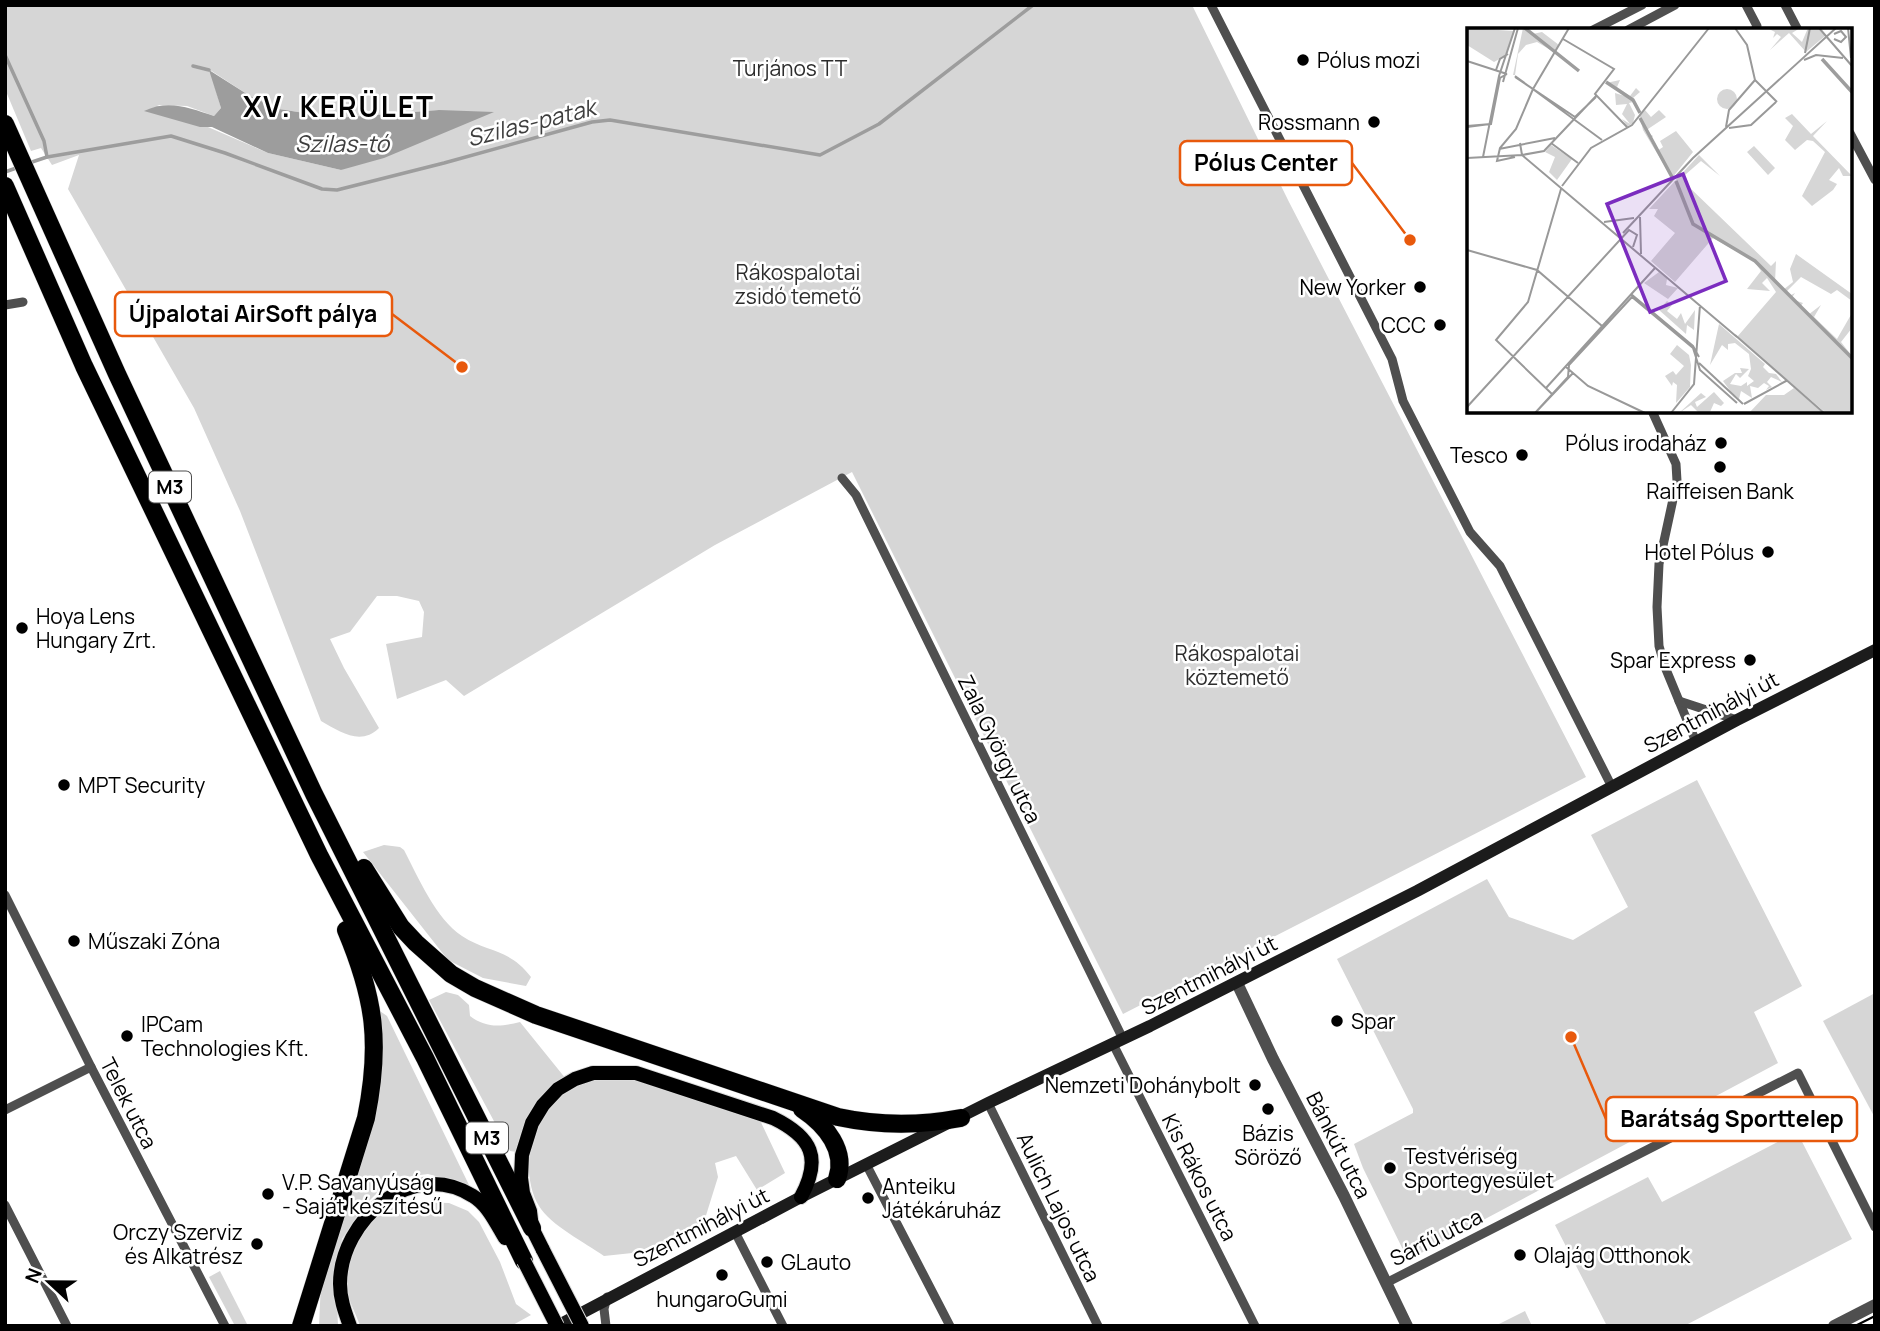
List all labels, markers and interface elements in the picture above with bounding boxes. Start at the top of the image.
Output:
inset map [1467,28,1852,413]
place label: Pólus mozi [1317,46,1420,74]
marker: Pólus mozi [1295,52,1311,68]
park label: Turjános TT [733,54,848,82]
district label: XV. KERÜLET [243,87,435,125]
water label: Szilas-patak [463,90,602,153]
place label: Rossmann [1258,108,1360,136]
marker: Rossmann [1366,114,1382,130]
water label: Szilas-tó [295,127,390,159]
callout: Pólus Center [1180,141,1352,185]
text: Pólus Center [1194,146,1338,178]
park label: Rákospalotai zsidó temető [735,258,861,310]
place label: New Yorker [1299,273,1406,301]
marker: New Yorker [1412,279,1428,295]
callout: Újpalotai AirSoft pálya [115,292,392,336]
text: Újpalotai AirSoft pálya [129,297,377,329]
place label: CCC [1381,311,1426,339]
marker: CCC [1432,317,1448,333]
place label: Pólus irodaház [1565,429,1707,457]
marker: Pólus irodaház [1713,435,1729,451]
place label: Tesco [1450,441,1508,469]
marker: Tesco [1514,447,1530,463]
marker: Raiffeisen Bank [1712,459,1728,475]
road number: M3 [149,472,191,502]
place label: Raiffeisen Bank [1646,477,1794,505]
place label: Hotel Pólus [1644,538,1754,566]
marker: Hotel Pólus [1760,544,1776,560]
place label: Hoya Lens Hungary Zrt. [36,602,156,654]
marker: Hoya Lens Hungary Zrt. [14,620,30,636]
park label: Rákospalotai köztemető [1175,639,1299,691]
place label: Spar Express [1610,646,1736,674]
marker: Spar Express [1742,652,1758,668]
street label: Szentmihályi út [1639,665,1783,759]
street label: Zala György utca [952,670,1048,828]
place label: MPT Security [78,771,205,799]
marker: MPT Security [56,777,72,793]
place label: Műszaki Zóna [88,927,220,955]
street label: Szentmihályi út [1136,929,1282,1021]
marker: Műszaki Zóna [66,933,82,949]
place label: Spar [1351,1007,1396,1035]
place label: IPCam Technologies Kft. [141,1010,309,1062]
marker: Spar [1329,1013,1345,1029]
marker: IPCam Technologies Kft. [119,1028,135,1044]
street label: Telek utca [94,1053,164,1153]
place label: Nemzeti Dohánybolt [1045,1071,1241,1099]
marker: Nemzeti Dohánybolt [1247,1077,1263,1093]
street label: Bánkút utca [1300,1087,1378,1203]
callout: Barátság Sporttelep [1606,1097,1857,1141]
marker: Bázis Söröző [1260,1101,1276,1117]
text: Barátság Sporttelep [1620,1102,1844,1134]
street label: Kis Rákos utca [1156,1109,1244,1245]
place label: Bázis Söröző [1234,1119,1302,1171]
road number: M3 [466,1122,508,1154]
street label: Aulich Lajos utca [1011,1128,1107,1286]
place label: Testvériség Sportegyesület [1404,1142,1554,1194]
marker: Testvériség Sportegyesület [1382,1160,1398,1176]
place label: V.P. Savanyúság - Saját készítésű [282,1168,443,1220]
place label: Anteiku Játékáruház [882,1172,1001,1224]
street label: Szentmihályi út [628,1181,774,1273]
marker: V.P. Savanyúság - Saját készítésű [260,1186,276,1202]
marker: Anteiku Játékáruház [860,1190,876,1206]
street label: Sárfű utca [1385,1202,1487,1272]
place label: Orczy Szerviz és Alkatrész [113,1218,243,1270]
marker: Orczy Szerviz és Alkatrész [249,1236,265,1252]
place label: Olajág Otthonok [1534,1241,1691,1269]
north arrow [14,1247,84,1317]
marker: Olajág Otthonok [1512,1247,1528,1263]
place label: GLauto [781,1248,851,1276]
marker: GLauto [759,1254,775,1270]
text: N [19,1264,48,1287]
marker: hungaroGumi [714,1267,730,1283]
place label: hungaroGumi [656,1285,788,1313]

